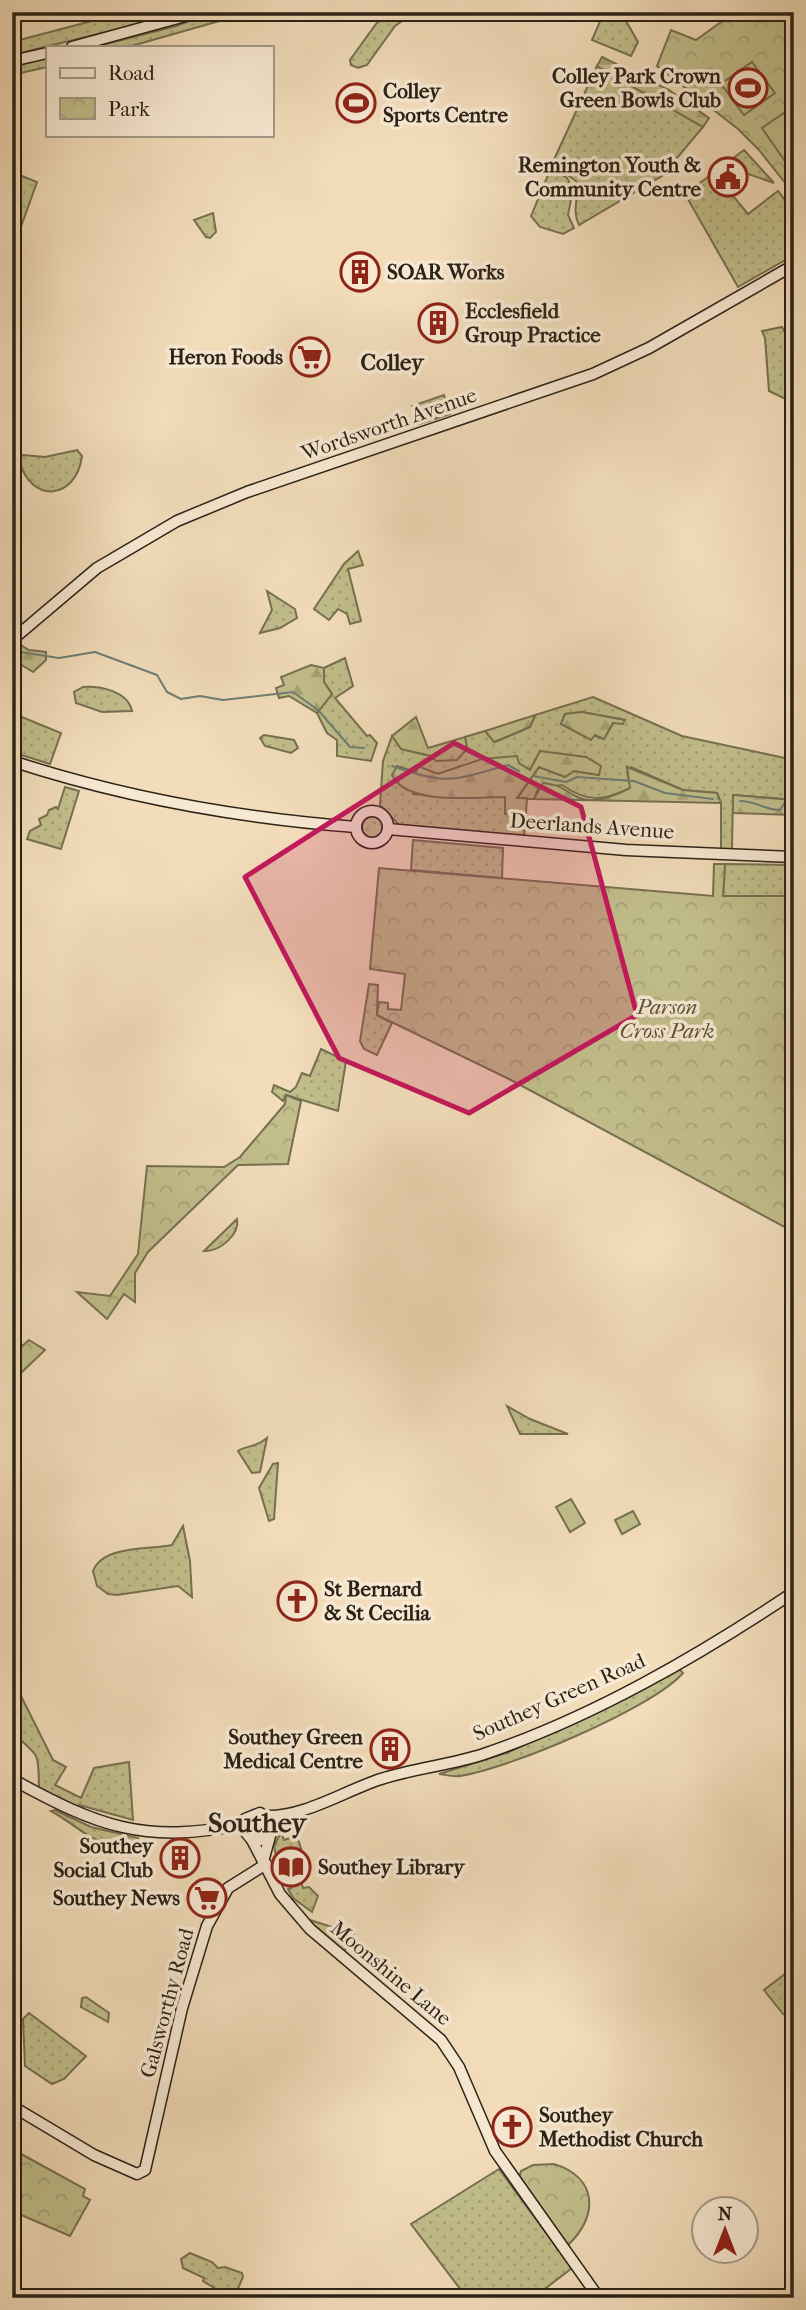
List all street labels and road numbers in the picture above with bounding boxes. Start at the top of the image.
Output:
street label: Wordsworth Avenue [297,383,480,466]
street label: Deerlands Avenue [509,808,675,844]
street label: Southey Green Road [469,1648,649,1746]
street label: Moonshine Lane [326,1916,456,2030]
street label: Galsworthy Road [136,1925,199,2080]

